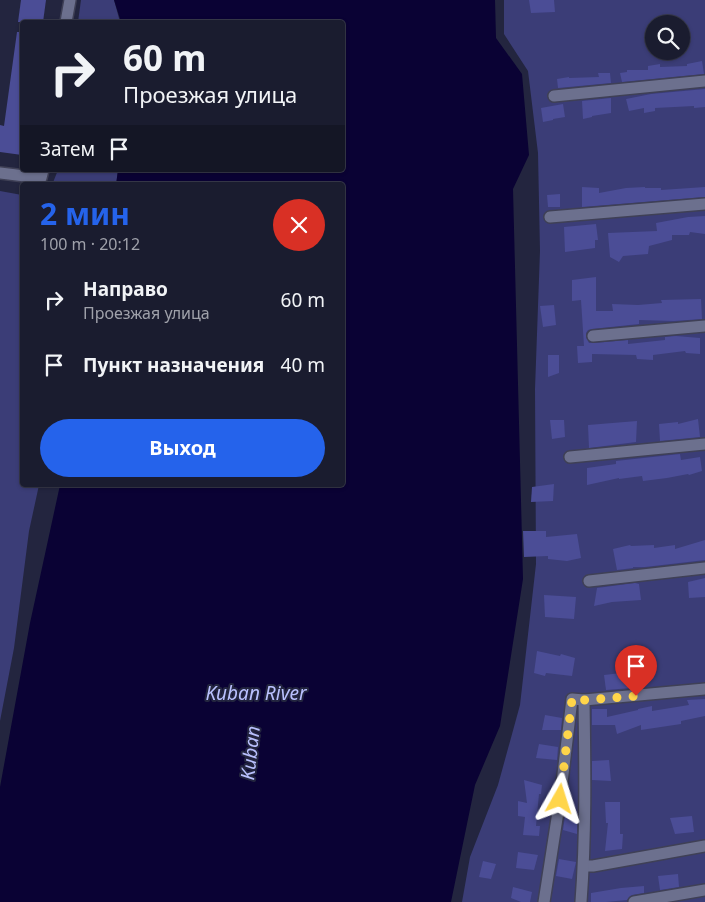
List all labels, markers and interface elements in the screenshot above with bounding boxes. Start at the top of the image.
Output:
map controls [645,15,690,60]
button: search [645,15,690,60]
text: 60 m [123,34,206,81]
icon: right [40,40,105,105]
text: Проезжая улица [123,79,297,109]
icon: arrive [105,135,133,163]
text: Затем [40,136,95,162]
text: 2 мин [40,193,130,234]
button: close [273,199,325,251]
text: 100 m · 20:12 [40,233,140,255]
text: Направо [83,276,168,302]
icon: right [40,286,68,314]
text: 60 m [281,287,325,313]
text: Проезжая улица [83,302,210,324]
icon: arrive [40,351,68,379]
text: Пункт назначения [83,352,264,378]
text: 40 m [281,352,325,378]
button: Выход [40,419,325,477]
pin [615,645,657,696]
icon: arrive [622,652,650,680]
water label: Kuban River [205,680,308,706]
water label: Kuban [234,725,266,781]
position arrow [533,772,585,824]

